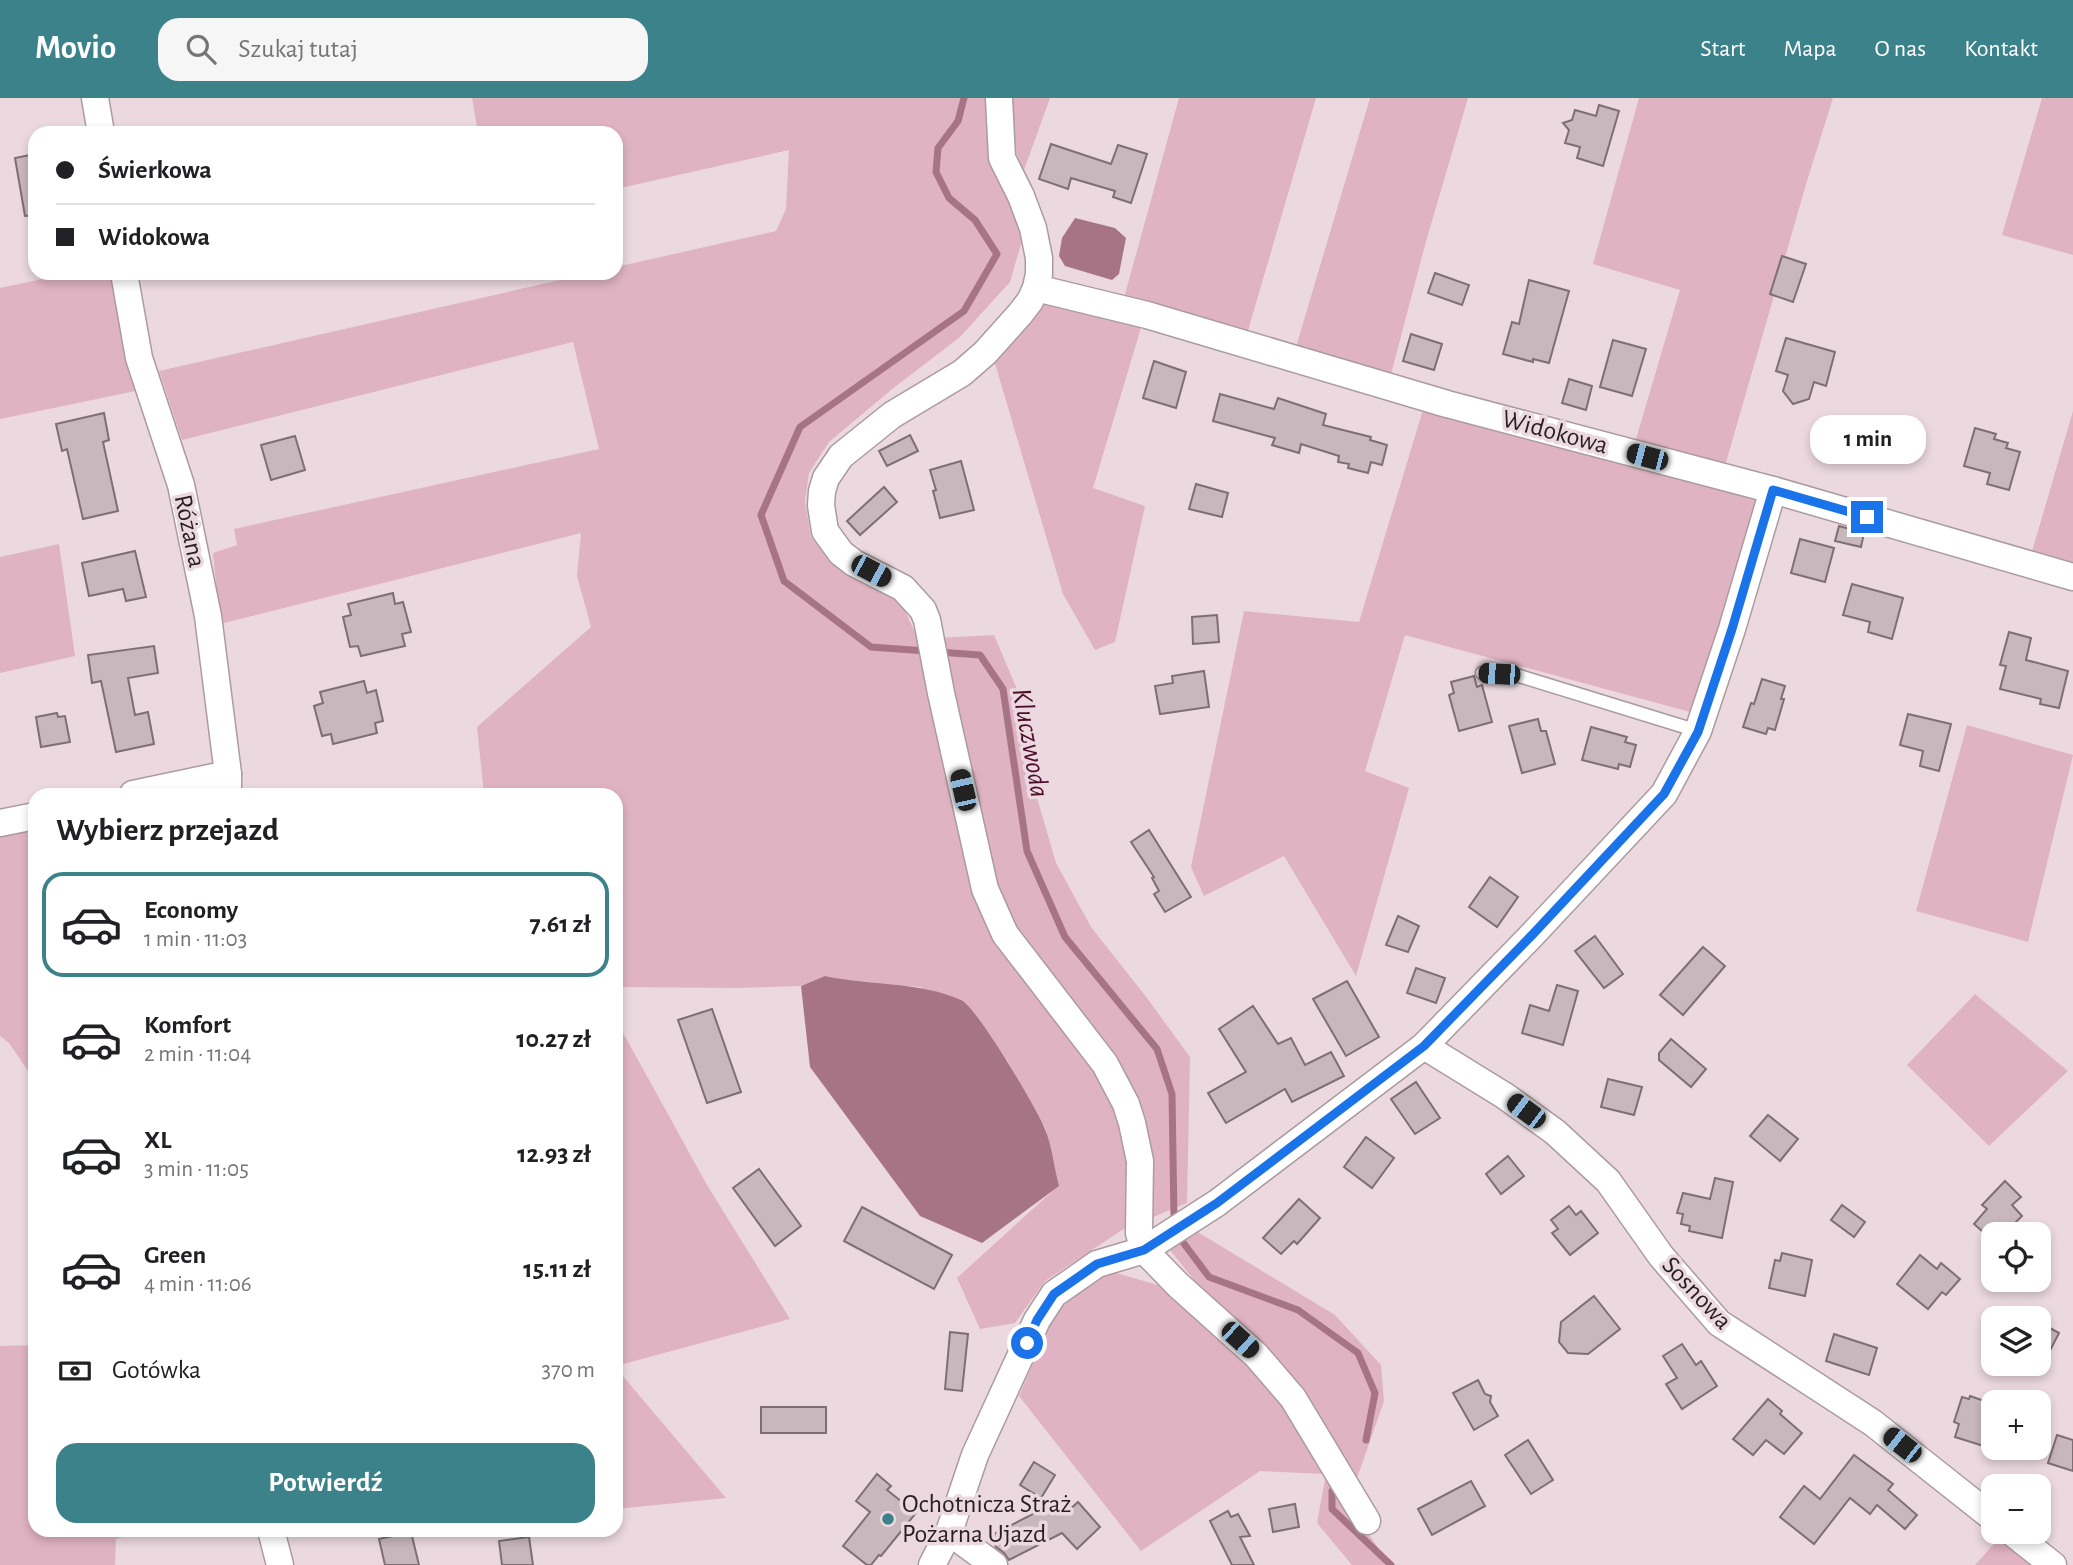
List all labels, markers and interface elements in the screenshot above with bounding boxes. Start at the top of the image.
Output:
search box [158,18,648,81]
icon: search [182,30,220,68]
text: Movio [35,32,116,65]
text: Szukaj tutaj [238,36,358,62]
text: Start [1700,37,1745,61]
text: Mapa [1783,37,1837,61]
text: O nas [1875,37,1926,61]
text: Kontakt [1964,37,2038,61]
text: Świerkowa [98,157,212,183]
text: Widokowa [98,224,210,250]
street label: Widokowa [1499,405,1611,459]
callout: 1 min [1809,416,1925,464]
text: 1 min [1844,428,1892,451]
car [1624,441,1671,473]
street label: Różana [170,492,210,570]
route end [1851,501,1883,533]
car [848,552,895,590]
car [1478,662,1521,686]
water label: Kluczwoda [1007,686,1053,800]
car [949,767,978,813]
text: Wybierz przejazd [56,814,279,846]
icon: car [60,893,123,956]
text: Economy [144,897,238,923]
text: 7.61 zł [529,911,591,937]
text: 1 min · 11:03 [144,928,247,951]
icon: car [60,1008,123,1071]
text: Komfort [144,1012,231,1038]
text: 10.27 zł [516,1026,591,1052]
text: 2 min · 11:04 [144,1043,251,1066]
car [1503,1090,1550,1132]
icon: car [60,1123,123,1186]
text: XL [144,1127,171,1153]
text: 12.93 zł [517,1141,591,1167]
text: 3 min · 11:05 [144,1158,249,1181]
map controls [1981,1222,2051,1544]
button: locate [1981,1222,2051,1292]
icon: car [60,1238,123,1301]
text: Green [144,1242,206,1268]
street label: Sosnowa [1657,1252,1737,1334]
text: 15.11 zł [523,1256,591,1282]
text: 4 min · 11:06 [144,1273,252,1296]
button: layers [1981,1306,2051,1376]
car [1218,1318,1263,1362]
route start [1011,1327,1043,1359]
icon: cash [56,1352,94,1390]
text: Gotówka [112,1357,201,1383]
text: 370 m [542,1359,595,1382]
button: + [1981,1390,2051,1460]
car [1879,1424,1926,1466]
button: Potwierdź [56,1443,595,1523]
button: − [1981,1474,2051,1544]
place label: Ochotnicza Straż Pożarna Ujazd [902,1491,1071,1547]
marker: Ochotnicza Straż Pożarna Ujazd [880,1511,896,1527]

